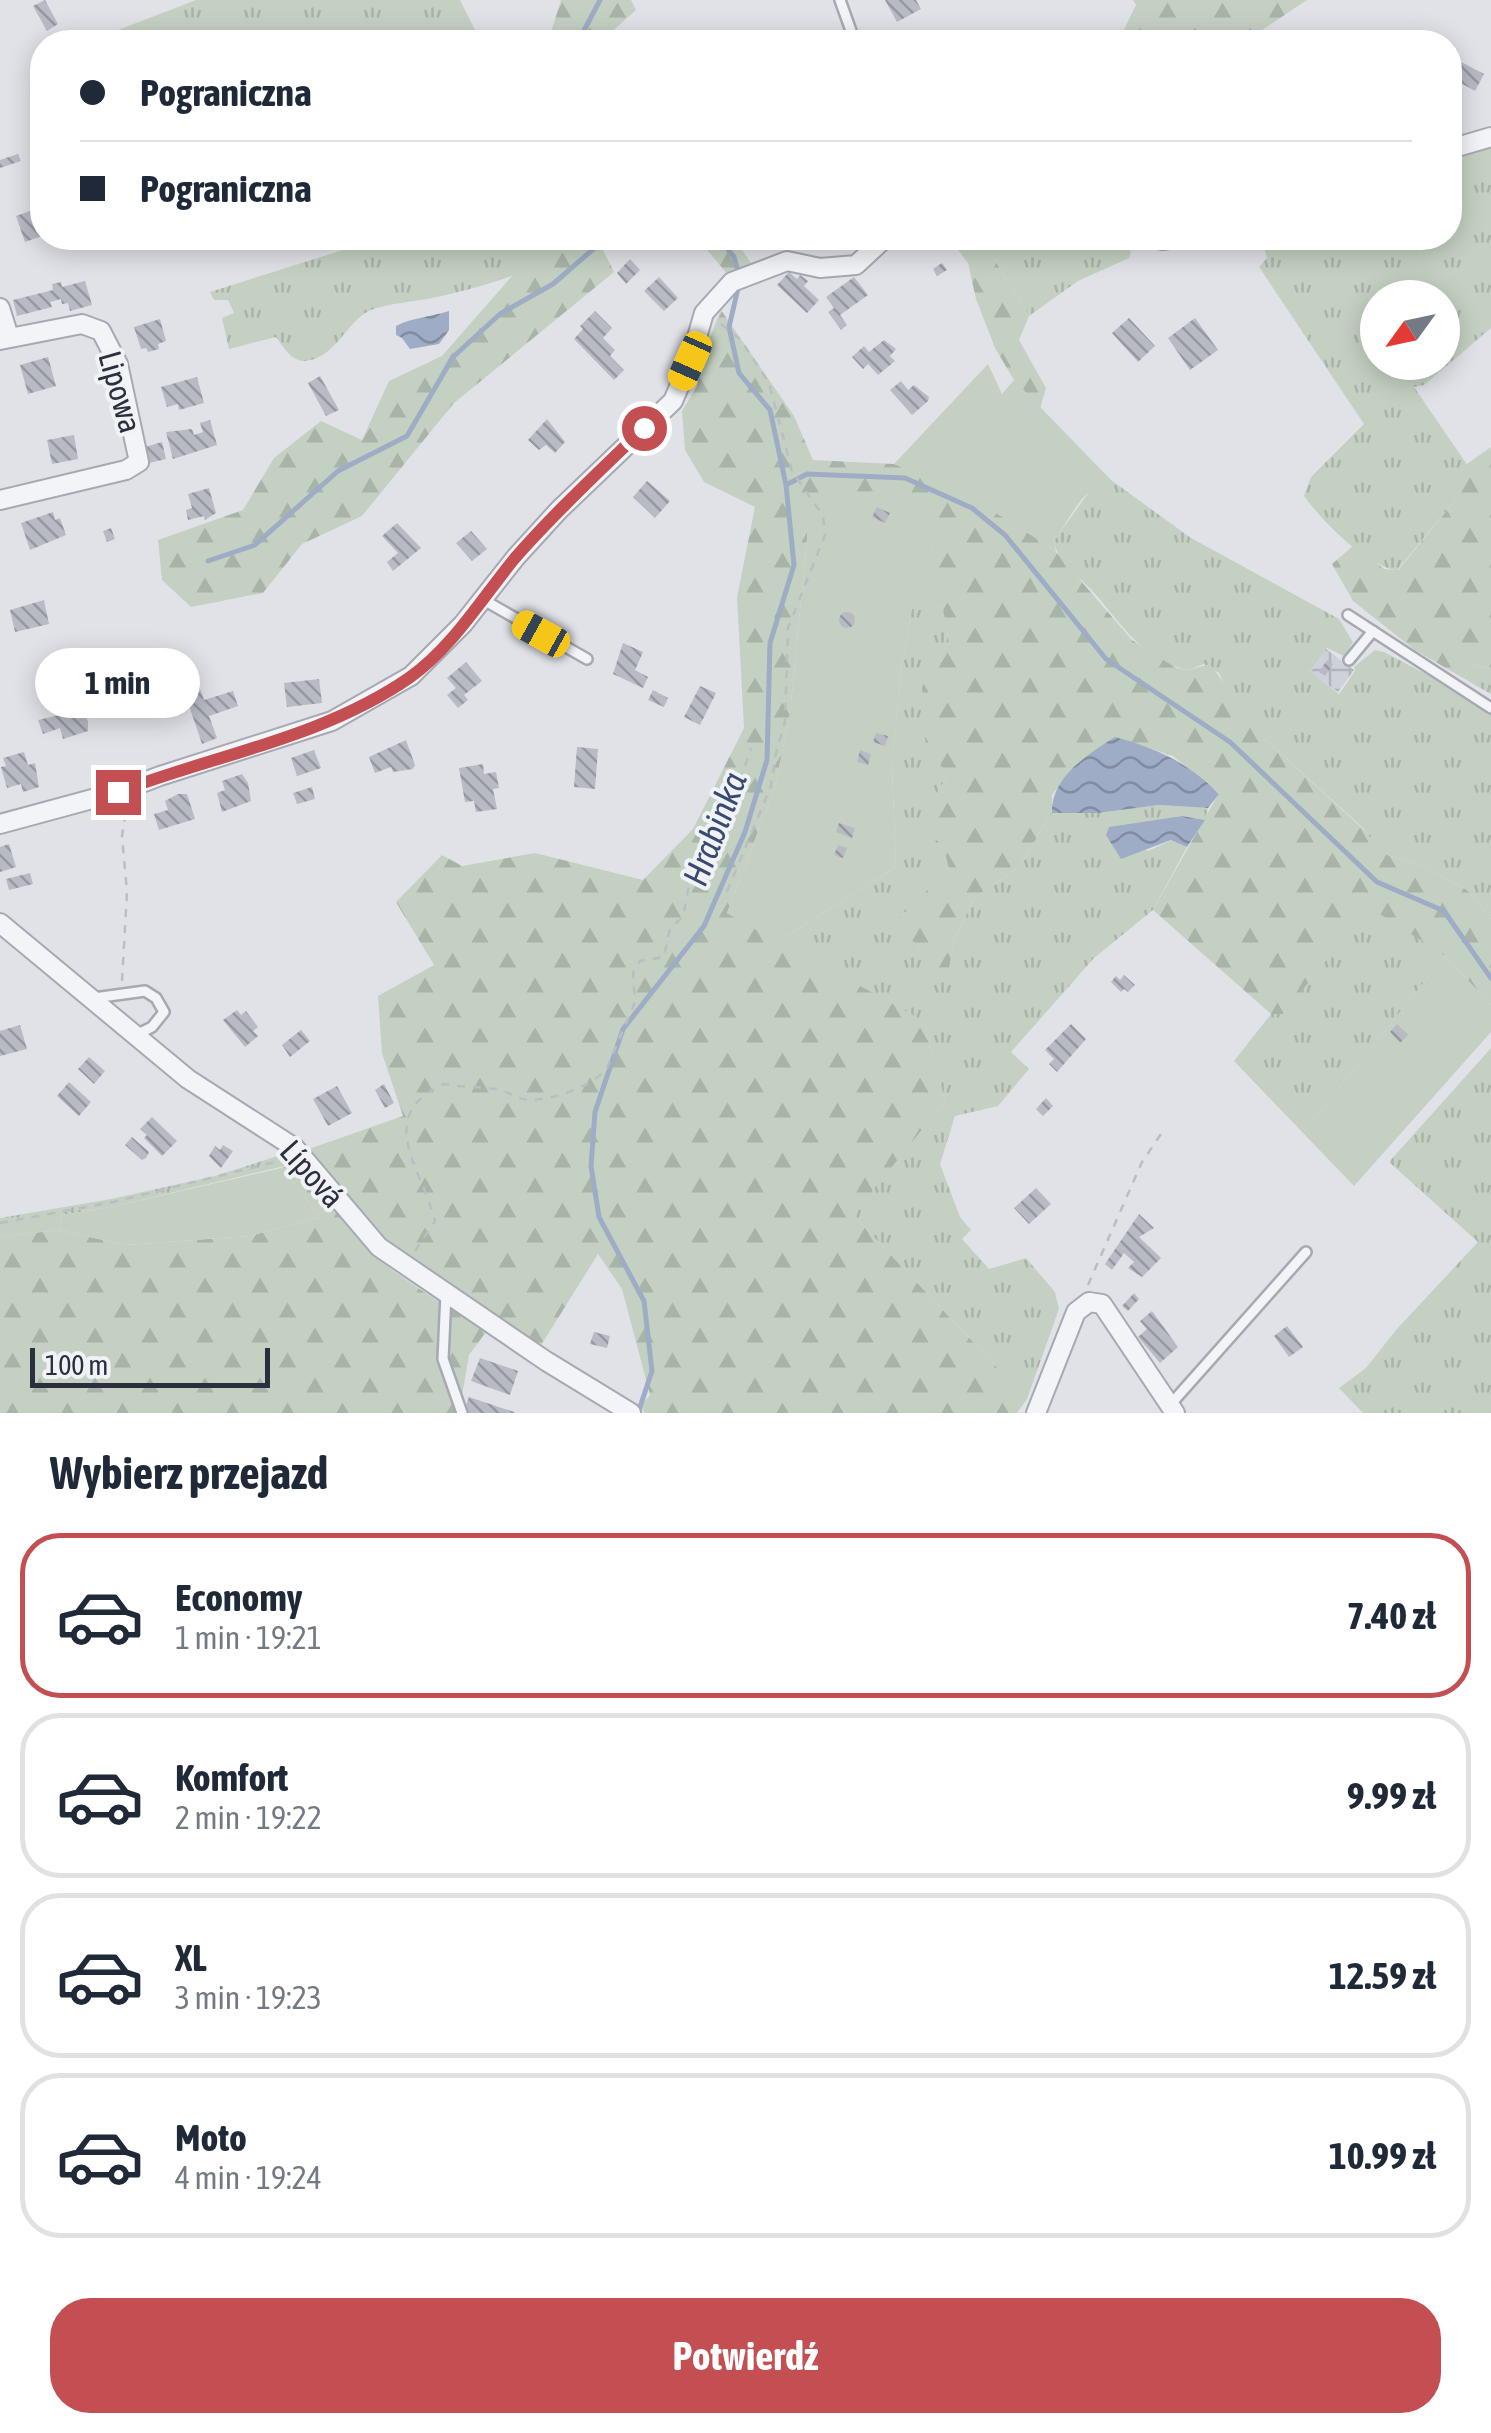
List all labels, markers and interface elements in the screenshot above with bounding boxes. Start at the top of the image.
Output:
text: Pograniczna [140,71,312,114]
text: Pograniczna [140,167,312,210]
north arrow [1360,280,1460,380]
map controls [1360,280,1460,380]
car [664,327,716,395]
street label: Lipowa [91,347,150,437]
route start [622,406,667,451]
car [507,606,575,662]
callout: 1 min [36,647,200,717]
text: 1 min [85,664,150,701]
water label: Hrabinka [674,766,754,891]
route end [96,770,141,815]
street label: Lípová [273,1133,352,1215]
scale bar [30,1343,270,1388]
text: 100 m [45,1349,108,1381]
text: Wybierz przejazd [50,1447,328,1499]
icon: car [55,1571,145,1661]
text: Economy [175,1576,302,1619]
text: 7.40 zł [1347,1594,1436,1637]
text: 1 min · 19:21 [175,1619,322,1656]
icon: car [55,1751,145,1841]
text: Komfort [175,1756,288,1799]
text: 9.99 zł [1347,1774,1436,1817]
text: 2 min · 19:22 [175,1799,322,1836]
icon: car [55,1931,145,2021]
text: XL [175,1936,207,1979]
text: 12.59 zł [1329,1954,1436,1997]
text: 3 min · 19:23 [175,1979,322,2016]
icon: car [55,2111,145,2201]
text: Moto [175,2116,247,2159]
text: 10.99 zł [1329,2134,1436,2177]
text: 4 min · 19:24 [175,2159,322,2196]
button: Potwierdź [50,2298,1441,2413]

